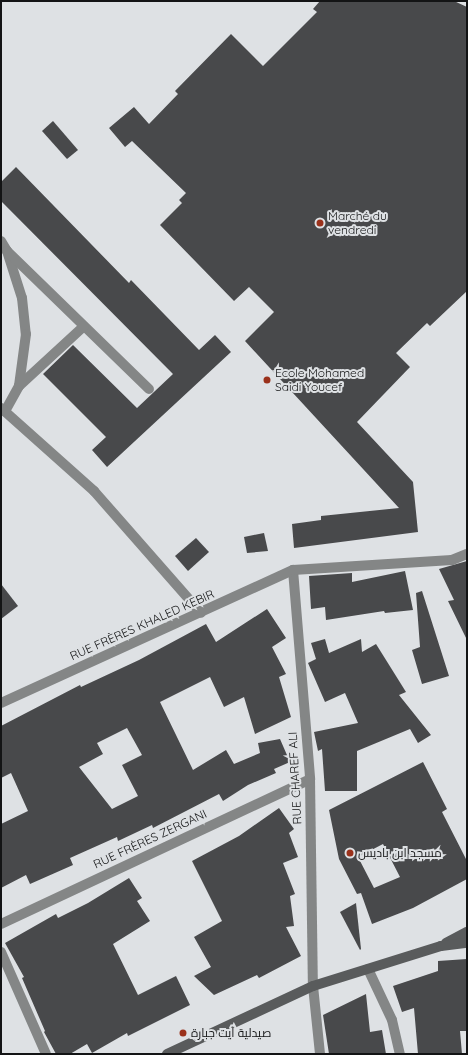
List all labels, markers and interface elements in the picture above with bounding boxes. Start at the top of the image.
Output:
place label: Marché du vendredi [328,209,387,237]
marker: Marché du vendredi [315,218,325,228]
place label: Ecole Mohamed Saidi Youcef [275,366,364,394]
marker: Ecole Mohamed Saidi Youcef [262,375,272,385]
street label: RUE FRÈRES KHALED KEBIR [68,587,216,663]
street label: RUE CHAREF ALI [285,731,305,825]
street label: RUE FRÈRES ZERGANI [91,806,209,872]
place label: مسجد ابن باديس [358,846,442,860]
marker: مسجد ابن باديس [345,848,355,858]
place label: صيدلية آيت جبارة [191,1026,271,1040]
marker: صيدلية آيت جبارة [178,1028,188,1038]

